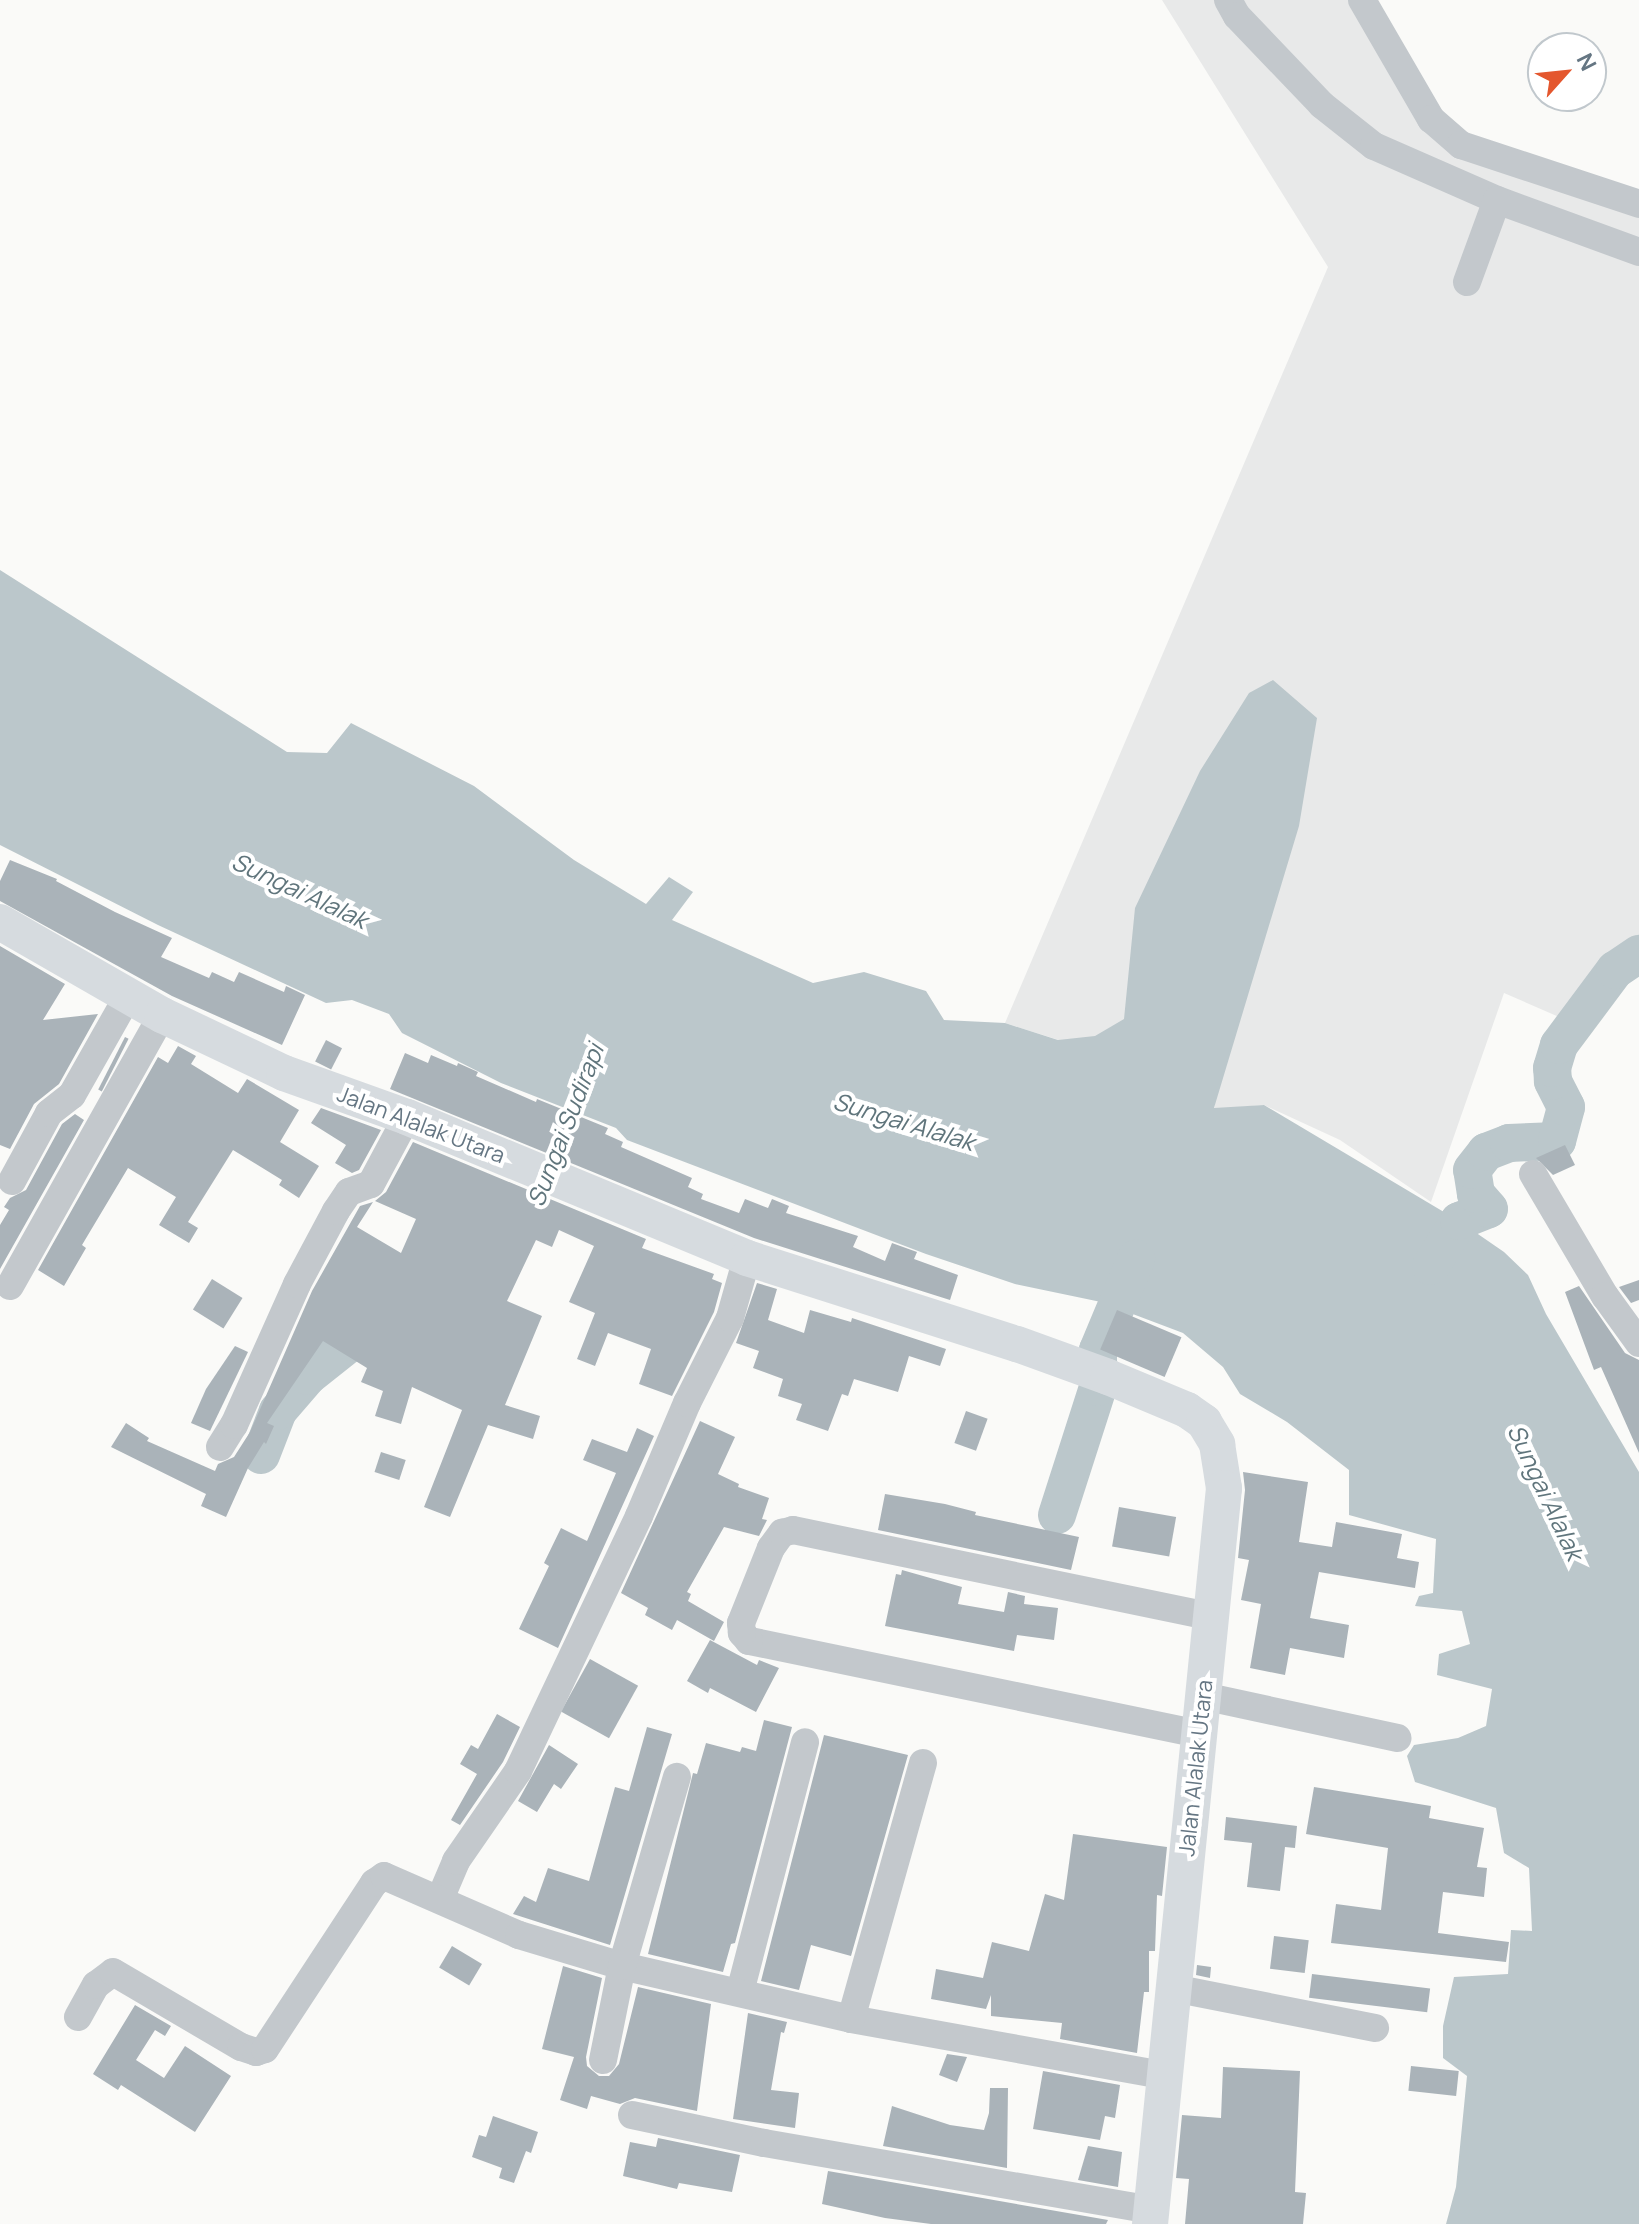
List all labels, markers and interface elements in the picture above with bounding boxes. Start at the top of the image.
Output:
north arrow [1527,32,1607,112]
text: N [1570,48,1604,76]
water label: Sungai Alalak [228,846,372,934]
water label: Sungai Sudirapi [521,1040,609,1210]
street label: Jalan Alalak Utara [333,1081,509,1169]
water label: Sungai Alalak [830,1086,978,1156]
water label: Sungai Alalak [1502,1420,1590,1564]
street label: Jalan Alalak Utara [1174,1678,1218,1858]

